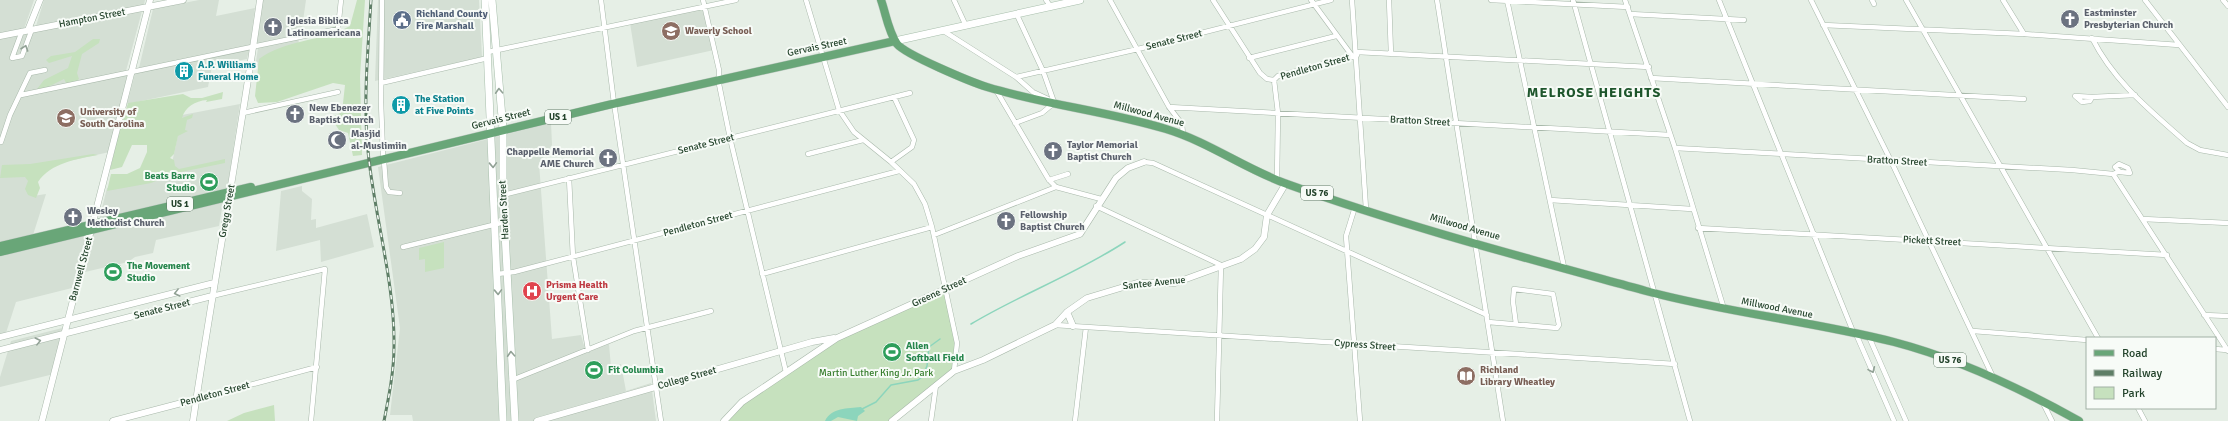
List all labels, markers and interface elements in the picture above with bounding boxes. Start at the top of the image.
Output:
street label: Hampton Street [58,6,127,30]
place label: Eastminster Presbyterian Church [2084,7,2174,31]
place label: Richland County Fire Marshall [416,8,488,32]
church icon: Eastminster Presbyterian Church [2059,8,2081,30]
public building icon: Richland County Fire Marshall [391,9,413,31]
place label: Iglesia Biblica Latinoamericana [287,15,361,39]
church icon: Iglesia Biblica Latinoamericana [262,16,284,38]
school or university icon: Waverly School [660,20,682,42]
place label: Waverly School [685,25,752,37]
street label: Senate Street [1145,27,1204,53]
street label: Gervais Street [786,35,848,59]
one-way arrow [21,44,29,51]
street label: Pendleton Street [1279,51,1351,83]
place label: A.P. Williams Funeral Home [198,59,258,83]
building icon: A.P. Williams Funeral Home [173,60,195,82]
district label: MELROSE HEIGHTS [1527,84,1661,101]
one-way arrow [495,88,503,94]
place label: The Station at Five Points [415,93,474,117]
building icon: The Station at Five Points [390,94,412,116]
street label: Millwood Avenue [1112,99,1186,129]
place label: New Ebenezer Baptist Church [309,102,374,126]
church icon: New Ebenezer Baptist Church [284,103,306,125]
place label: University of South Carolina [80,106,145,130]
street label: Gervais Street [470,106,532,132]
school or university icon: University of South Carolina [55,107,77,129]
road number: US 1 [545,110,571,124]
street label: Bratton Street [1390,113,1451,129]
place label: Masjid al-Muslimiin [351,128,407,152]
mosque icon: Masjid al-Muslimiin [326,129,348,151]
street label: Senate Street [677,131,736,157]
place label: Taylor Memorial Baptist Church [1067,139,1138,163]
church icon: Taylor Memorial Baptist Church [1042,140,1064,162]
place label: Chappelle Memorial AME Church [506,146,595,170]
church icon: Chappelle Memorial AME Church [597,147,619,169]
street label: Bratton Street [1867,153,1928,169]
one-way arrow [489,162,497,168]
place label: Beats Barre Studio [144,170,195,194]
sports icon: Beats Barre Studio [198,171,220,193]
street label: Harden Street [496,180,512,240]
street label: Gregg Street [216,183,238,239]
road number: US 76 [1301,186,1333,200]
road number: US 1 [167,197,193,211]
place label: Wesley Methodist Church [87,205,165,229]
church icon: Wesley Methodist Church [62,206,84,228]
street label: Pendleton Street [662,209,734,239]
place label: Fellowship Baptist Church [1020,209,1085,233]
church icon: Fellowship Baptist Church [995,210,1017,232]
street label: Millwood Avenue [1428,211,1502,243]
street label: Pickett Street [1903,233,1962,249]
street label: Barnwell Street [67,235,95,303]
place label: The Movement Studio [127,260,190,284]
sports icon: The Movement Studio [102,261,124,283]
street label: Greene Street [910,274,969,310]
street label: Santee Avenue [1122,274,1186,292]
place label: Prisma Health Urgent Care [546,279,608,303]
hospital icon: Prisma Health Urgent Care [521,280,543,302]
one-way arrow [173,288,180,296]
one-way arrow [494,289,502,295]
street label: Millwood Avenue [1740,295,1814,321]
street label: Senate Street [133,296,192,322]
one-way arrow [35,337,41,345]
street label: Cypress Street [1334,337,1397,353]
legend [2086,337,2216,409]
place label: Allen Softball Field [906,340,965,364]
sports icon: Allen Softball Field [881,341,903,363]
text: Road [2122,346,2148,361]
one-way arrow [507,351,515,357]
road number: US 76 [1934,353,1966,367]
sports icon: Fit Columbia [583,359,605,381]
place label: Fit Columbia [608,364,664,376]
street label: College Street [656,364,718,392]
place label: Richland Library Wheatley [1480,364,1555,388]
library icon: Richland Library Wheatley [1455,365,1477,387]
one-way arrow [1867,366,1875,373]
text: Railway [2122,366,2162,381]
park label: Martin Luther King Jr. Park [819,367,933,379]
street label: Pendleton Street [179,379,251,409]
text: Park [2122,386,2145,401]

